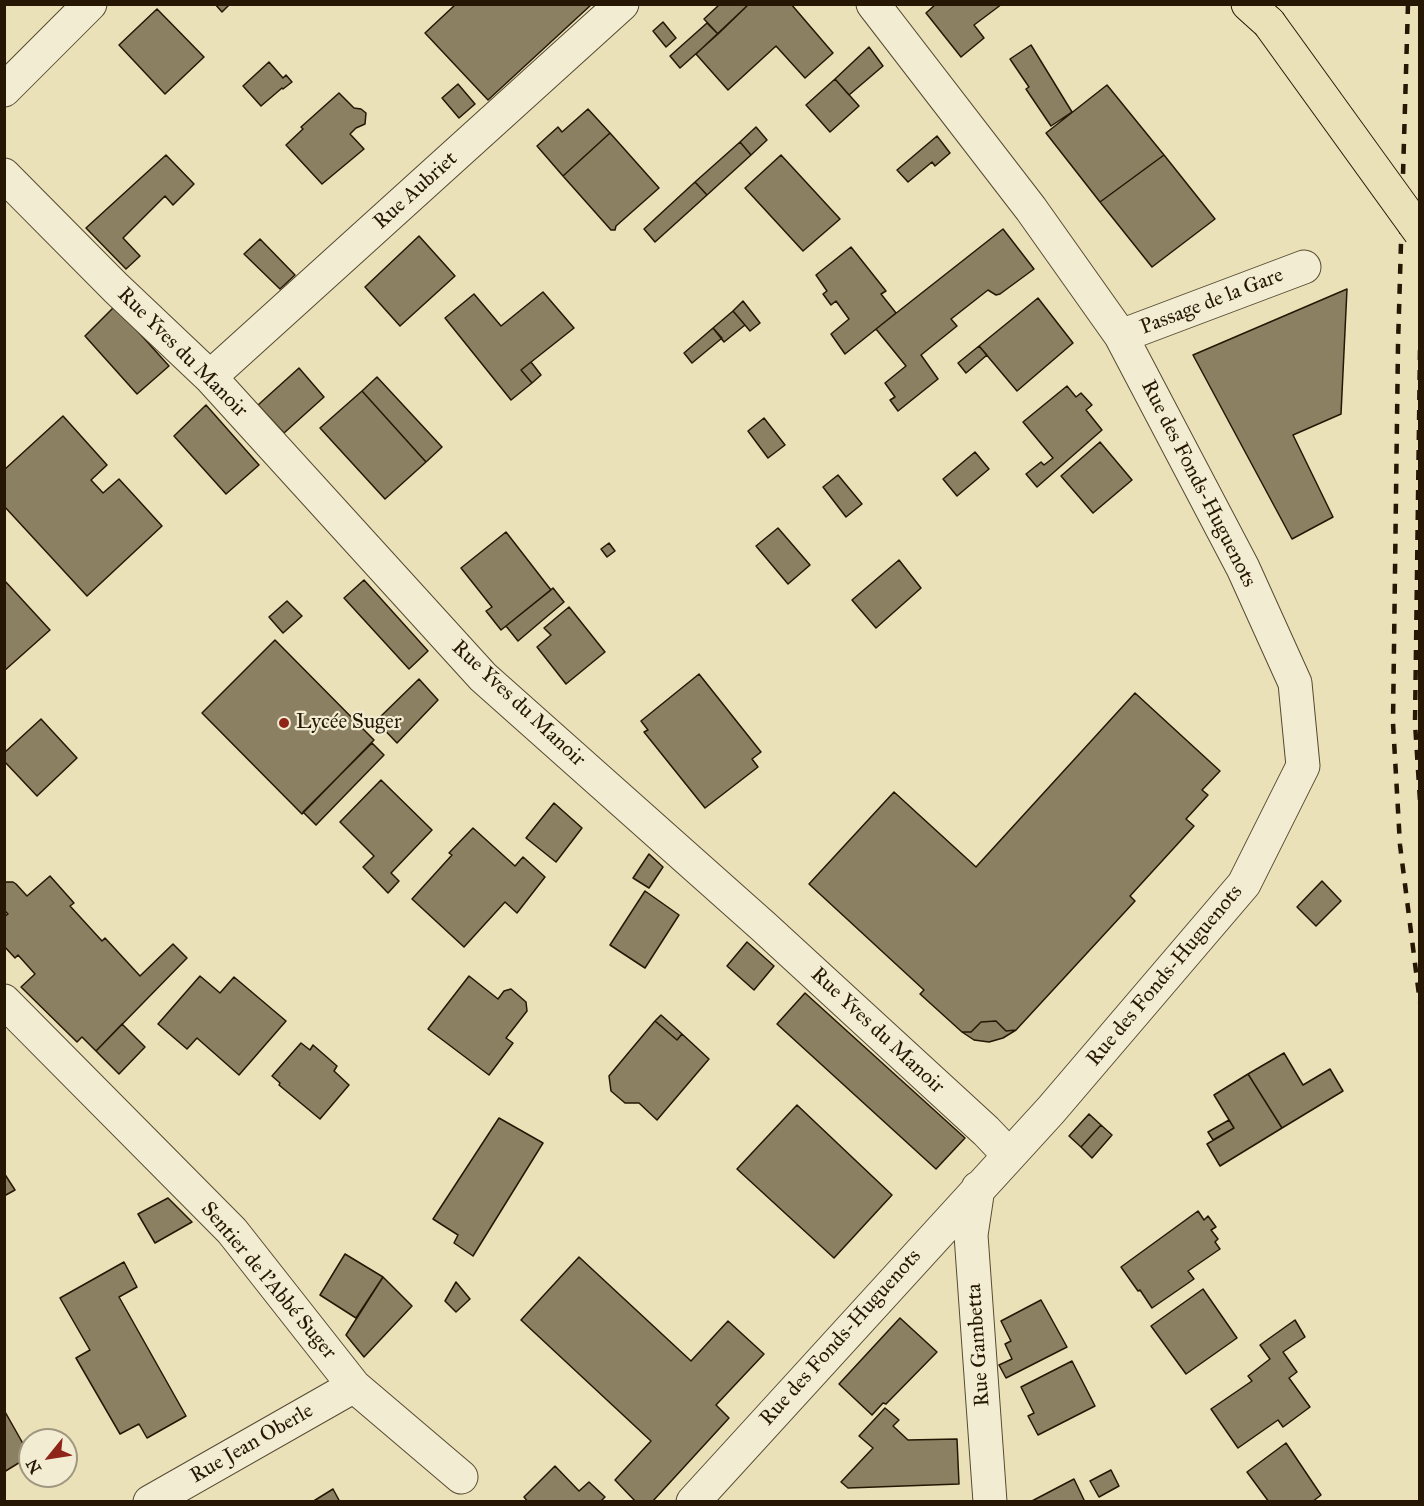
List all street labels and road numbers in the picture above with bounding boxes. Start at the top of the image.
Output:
street label: Rue Aubriet [369,147,463,235]
street label: Passage de la Gare [1137,263,1287,341]
street label: Rue Yves du Manoir [112,283,252,423]
street label: Rue des Fonds-Huguenots [1135,376,1261,592]
street label: Rue Yves du Manoir [446,636,590,772]
street label: Rue des Fonds-Huguenots [1082,880,1248,1072]
street label: Rue Yves du Manoir [805,963,949,1099]
street label: Sentier de l'Abbé Suger [195,1197,341,1365]
street label: Rue des Fonds-Huguenots [755,1244,927,1432]
street label: Rue Gambetta [962,1283,996,1407]
street label: Rue Jean Oberle [186,1399,318,1489]

